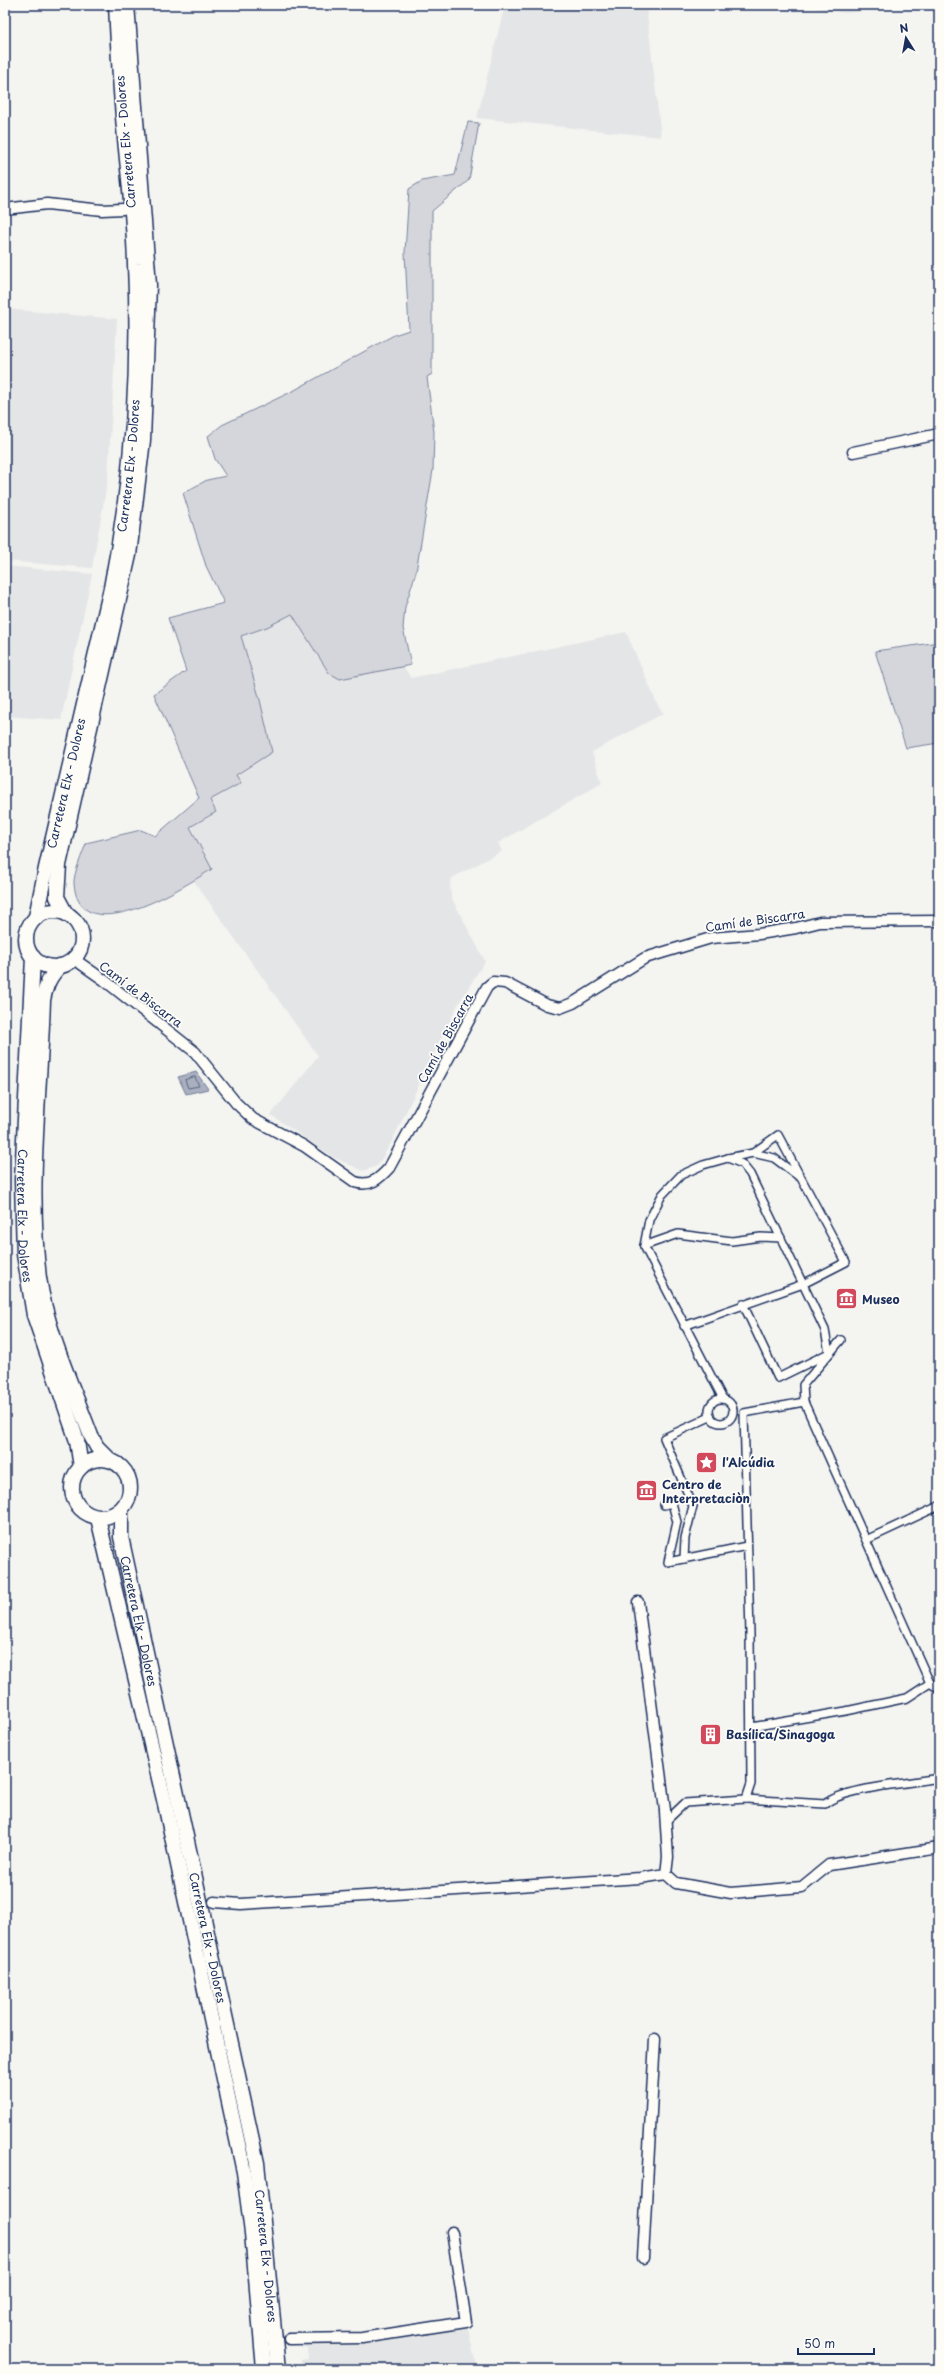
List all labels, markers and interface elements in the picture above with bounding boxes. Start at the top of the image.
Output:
north arrow [886,18,926,58]
text: N [898,18,910,37]
street label: Carretera Elx - Dolores [110,74,140,209]
street label: Carretera Elx - Dolores [112,398,144,533]
street label: Carretera Elx - Dolores [42,716,90,850]
street label: Camí de Biscarra [704,904,806,936]
street label: Camí de Biscarra [96,957,187,1032]
street label: Camí de Biscarra [413,990,477,1086]
street label: Carretera Elx - Dolores [13,1149,38,1284]
museum icon: Museo [833,1286,859,1312]
place label: Museo [862,1290,900,1308]
place icon: l'Alcúdia [693,1449,719,1475]
place label: l'Alcúdia [722,1453,775,1471]
place label: Centro de Interpretaciòn [662,1475,750,1507]
museum icon: Centro de Interpretaciòn [634,1478,660,1504]
street label: Carretera Elx - Dolores [116,1554,162,1689]
building icon: Basílica/Sinagoga [698,1721,724,1747]
place label: Basílica/Sinagoga [726,1725,835,1743]
street label: Carretera Elx - Dolores [185,1871,231,2005]
street label: Carretera Elx - Dolores [251,2189,282,2324]
scale bar [798,2330,874,2356]
text: 50 m [804,2334,835,2352]

